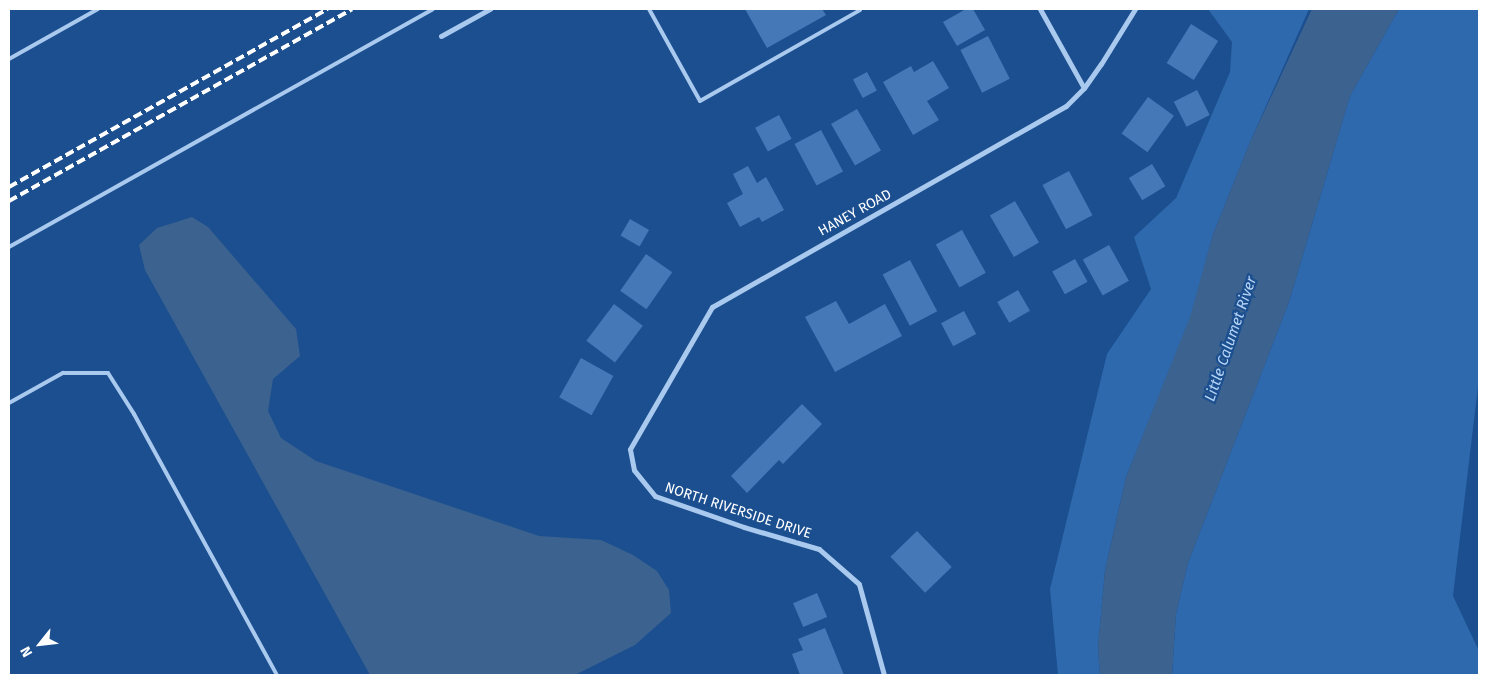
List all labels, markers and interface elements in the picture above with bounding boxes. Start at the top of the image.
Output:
street label: HANEY ROAD [816,186,894,240]
water label: Little Calumet River [1201,274,1261,404]
street label: NORTH RIVERSIDE DRIVE [663,479,813,543]
north arrow [15,619,65,669]
text: N [17,643,36,660]

